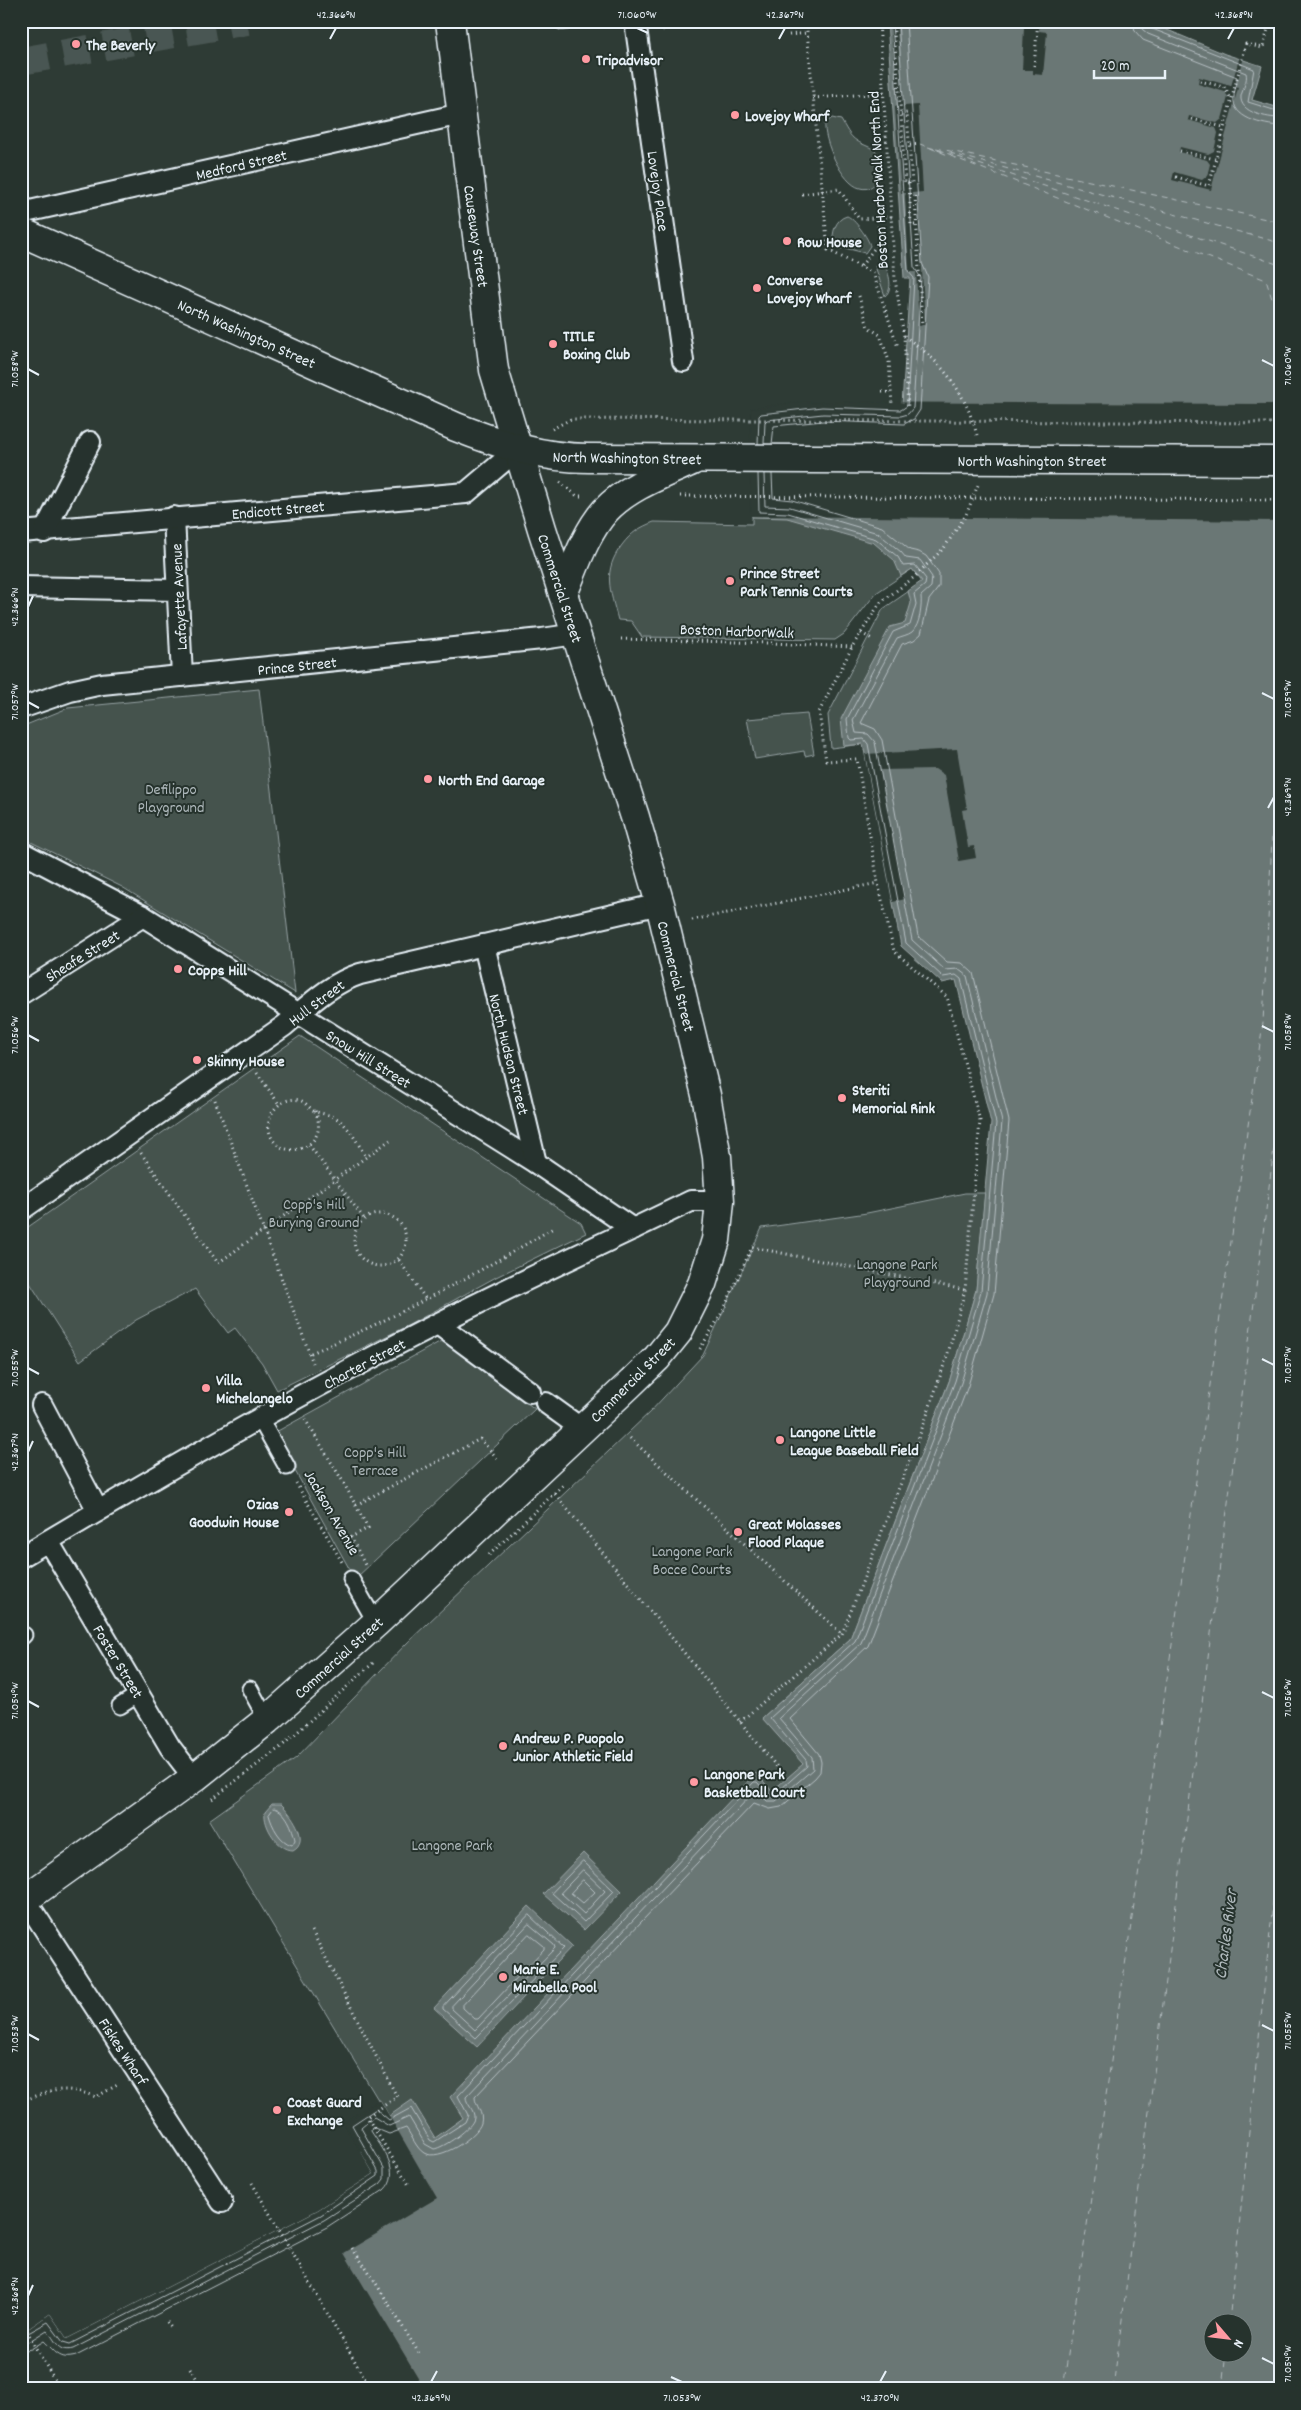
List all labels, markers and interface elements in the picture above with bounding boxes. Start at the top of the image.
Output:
text: 42.366°N [316,7,356,24]
text: 71.060°W [618,7,657,24]
text: 42.367°N [766,7,804,24]
text: 42.368°N [1215,7,1253,24]
place label: The Beverly [86,35,157,58]
marker: The Beverly [70,38,82,50]
scale bar [1094,48,1165,80]
place label: Tripadvisor [596,50,664,73]
marker: Tripadvisor [580,53,592,65]
text: 20 m [1101,56,1129,78]
street label: Boston HarborWalk North End [863,90,896,269]
place label: Lovejoy Wharf [745,106,831,129]
marker: Lovejoy Wharf [729,109,741,121]
street label: Medford Street [194,145,289,188]
street label: Lovejoy Place [640,150,674,233]
street label: Causeway Street [456,184,493,289]
place label: Row House [797,232,862,255]
marker: Row House [781,235,793,247]
place label: Converse Lovejoy Wharf [767,270,853,311]
marker: Converse Lovejoy Wharf [751,282,763,294]
street label: North Washington Street [173,294,319,376]
place label: TITLE Boxing Club [563,326,630,367]
marker: TITLE Boxing Club [547,338,559,350]
text: 71.060°W [1280,346,1297,385]
text: 71.058°W [7,350,24,387]
street label: North Washington Street [552,447,702,472]
street label: North Washington Street [958,451,1107,474]
street label: Endicott Street [231,496,326,527]
street label: Commercial Street [530,531,587,646]
street label: Lafayette Avenue [166,543,195,651]
place label: Prince Street Park Tennis Courts [740,563,853,604]
marker: Prince Street Park Tennis Courts [724,575,736,587]
text: 42.366°N [7,587,24,627]
street label: Boston HarborWalk [679,619,794,646]
street label: Prince Street [257,652,338,683]
text: 71.059°W [1280,680,1297,718]
text: 71.057°W [7,684,24,720]
place label: North End Garage [438,770,545,793]
marker: North End Garage [422,773,434,785]
text: 42.369°N [1280,778,1297,816]
park label: Defilippo Playground [138,779,204,820]
street label: Commercial Street [650,919,699,1034]
street label: Sheafe Street [42,925,125,989]
place label: Copps Hill [188,960,247,983]
marker: Copps Hill [172,963,184,975]
street label: Hull Street [285,975,351,1033]
street label: North Hudson Street [481,992,534,1118]
text: 71.058°W [1280,1013,1297,1050]
text: 71.056°W [7,1016,24,1054]
street label: Snow Hill Street [321,1025,415,1096]
place label: Skinny House [207,1051,284,1074]
marker: Skinny House [191,1054,203,1066]
place label: Steriti Memorial Rink [852,1080,935,1121]
marker: Steriti Memorial Rink [836,1092,848,1104]
park label: Copp's Hill Burying Ground [269,1194,359,1235]
park label: Langone Park Playground [857,1254,937,1295]
street label: Commercial Street [586,1333,682,1429]
street label: Charter Street [320,1334,410,1397]
text: 71.057°W [1280,1347,1297,1383]
text: 71.055°W [7,1349,24,1387]
place label: Villa Michelangelo [216,1370,293,1411]
marker: Villa Michelangelo [200,1382,212,1394]
place label: Langone Little League Baseball Field [790,1422,919,1463]
text: 42.367°N [7,1433,24,1471]
marker: Langone Little League Baseball Field [774,1434,786,1446]
park label: Copp's Hill Terrace [344,1442,406,1483]
street label: Jackson Avenue [297,1466,365,1560]
place label: Ozias Goodwin House [189,1494,279,1535]
marker: Ozias Goodwin House [283,1506,295,1518]
place label: Great Molasses Flood Plaque [748,1514,841,1555]
marker: Great Molasses Flood Plaque [732,1526,744,1538]
park label: Langone Park Bocce Courts [652,1541,732,1582]
street label: Commercial Street [290,1612,390,1705]
street label: Foster Street [86,1621,148,1704]
text: 71.056°W [1280,1679,1297,1717]
text: 71.054°W [7,1682,24,1720]
place label: Andrew P. Puopolo Junior Athletic Field [513,1728,633,1769]
marker: Andrew P. Puopolo Junior Athletic Field [497,1740,509,1752]
place label: Langone Park Basketball Court [704,1764,805,1805]
marker: Langone Park Basketball Court [688,1776,700,1788]
park label: Langone Park [412,1835,492,1858]
water label: Charles River [1210,1886,1246,1981]
place label: Marie E. Mirabella Pool [513,1959,597,2000]
marker: Marie E. Mirabella Pool [497,1971,509,1983]
text: 71.055°W [1280,2012,1297,2050]
street label: Fiskes Wharf [91,2014,153,2091]
text: 71.053°W [7,2015,24,2053]
place label: Coast Guard Exchange [287,2092,362,2133]
marker: Coast Guard Exchange [271,2104,283,2116]
text: 42.368°N [7,2277,24,2315]
north arrow [1204,2312,1254,2362]
text: N [1227,2335,1248,2351]
text: 71.054°W [1280,2345,1297,2383]
text: 42.369°N [412,2390,450,2407]
text: 71.053°W [663,2390,701,2407]
text: 42.370°N [861,2390,899,2407]

